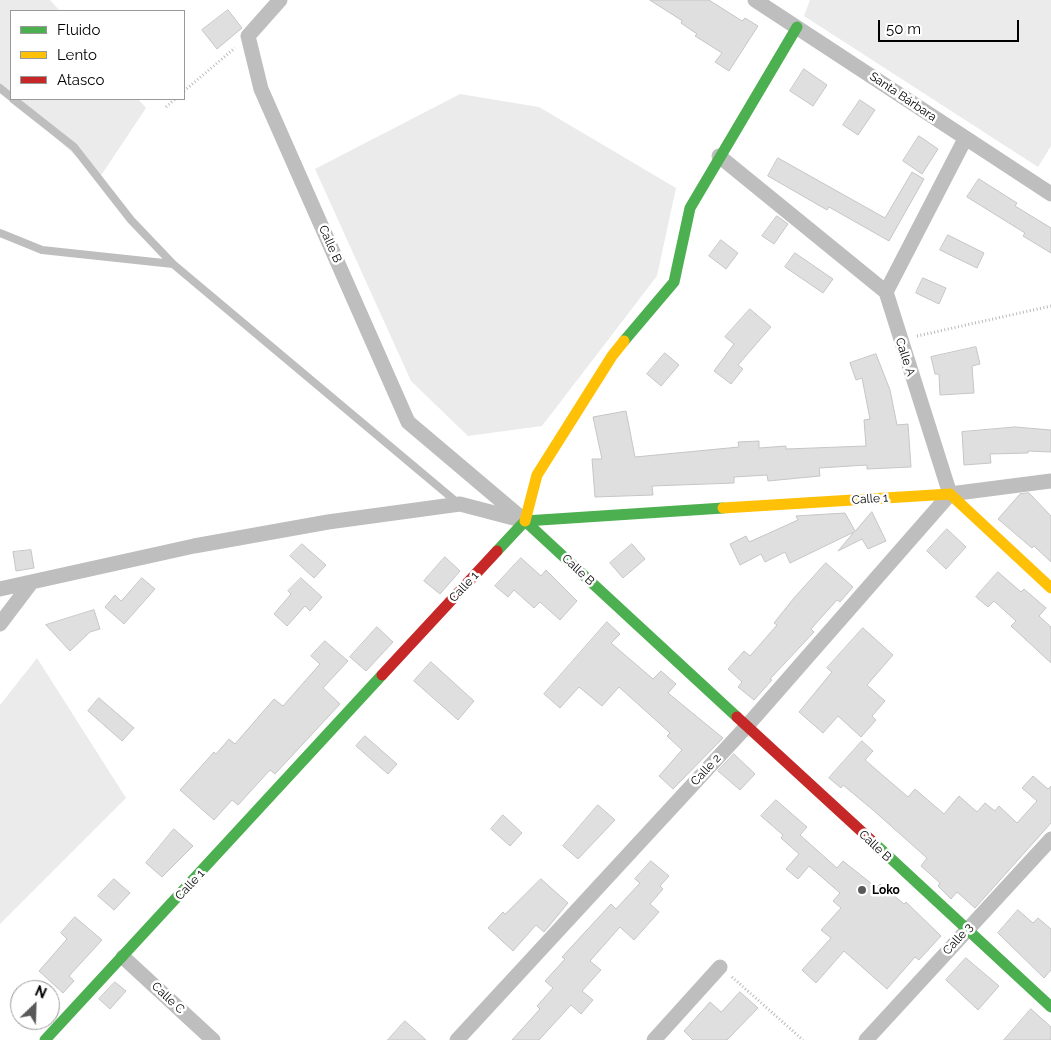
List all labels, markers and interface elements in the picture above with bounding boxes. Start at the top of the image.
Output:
legend [10,10,185,100]
scale bar [881,10,1022,42]
text: 50 m [886,20,921,38]
text: Fluido [57,21,100,39]
text: Lento [57,46,97,64]
street label: Santa Bárbara [867,69,939,125]
text: Atasco [57,71,104,89]
street label: Calle B [315,223,345,265]
street label: Calle A [892,336,918,378]
street label: Calle 1 [851,491,889,507]
street label: Calle B [559,551,597,589]
street label: Calle 1 [446,569,482,605]
street label: Calle 2 [688,751,724,789]
street label: Calle B [856,827,894,865]
street label: Calle 1 [172,867,208,903]
place label: Loko [872,883,900,897]
marker: Loko [856,884,868,896]
street label: Calle 3 [940,920,976,958]
street label: Calle C [149,979,187,1017]
north arrow [10,980,60,1030]
text: N [33,983,49,1002]

